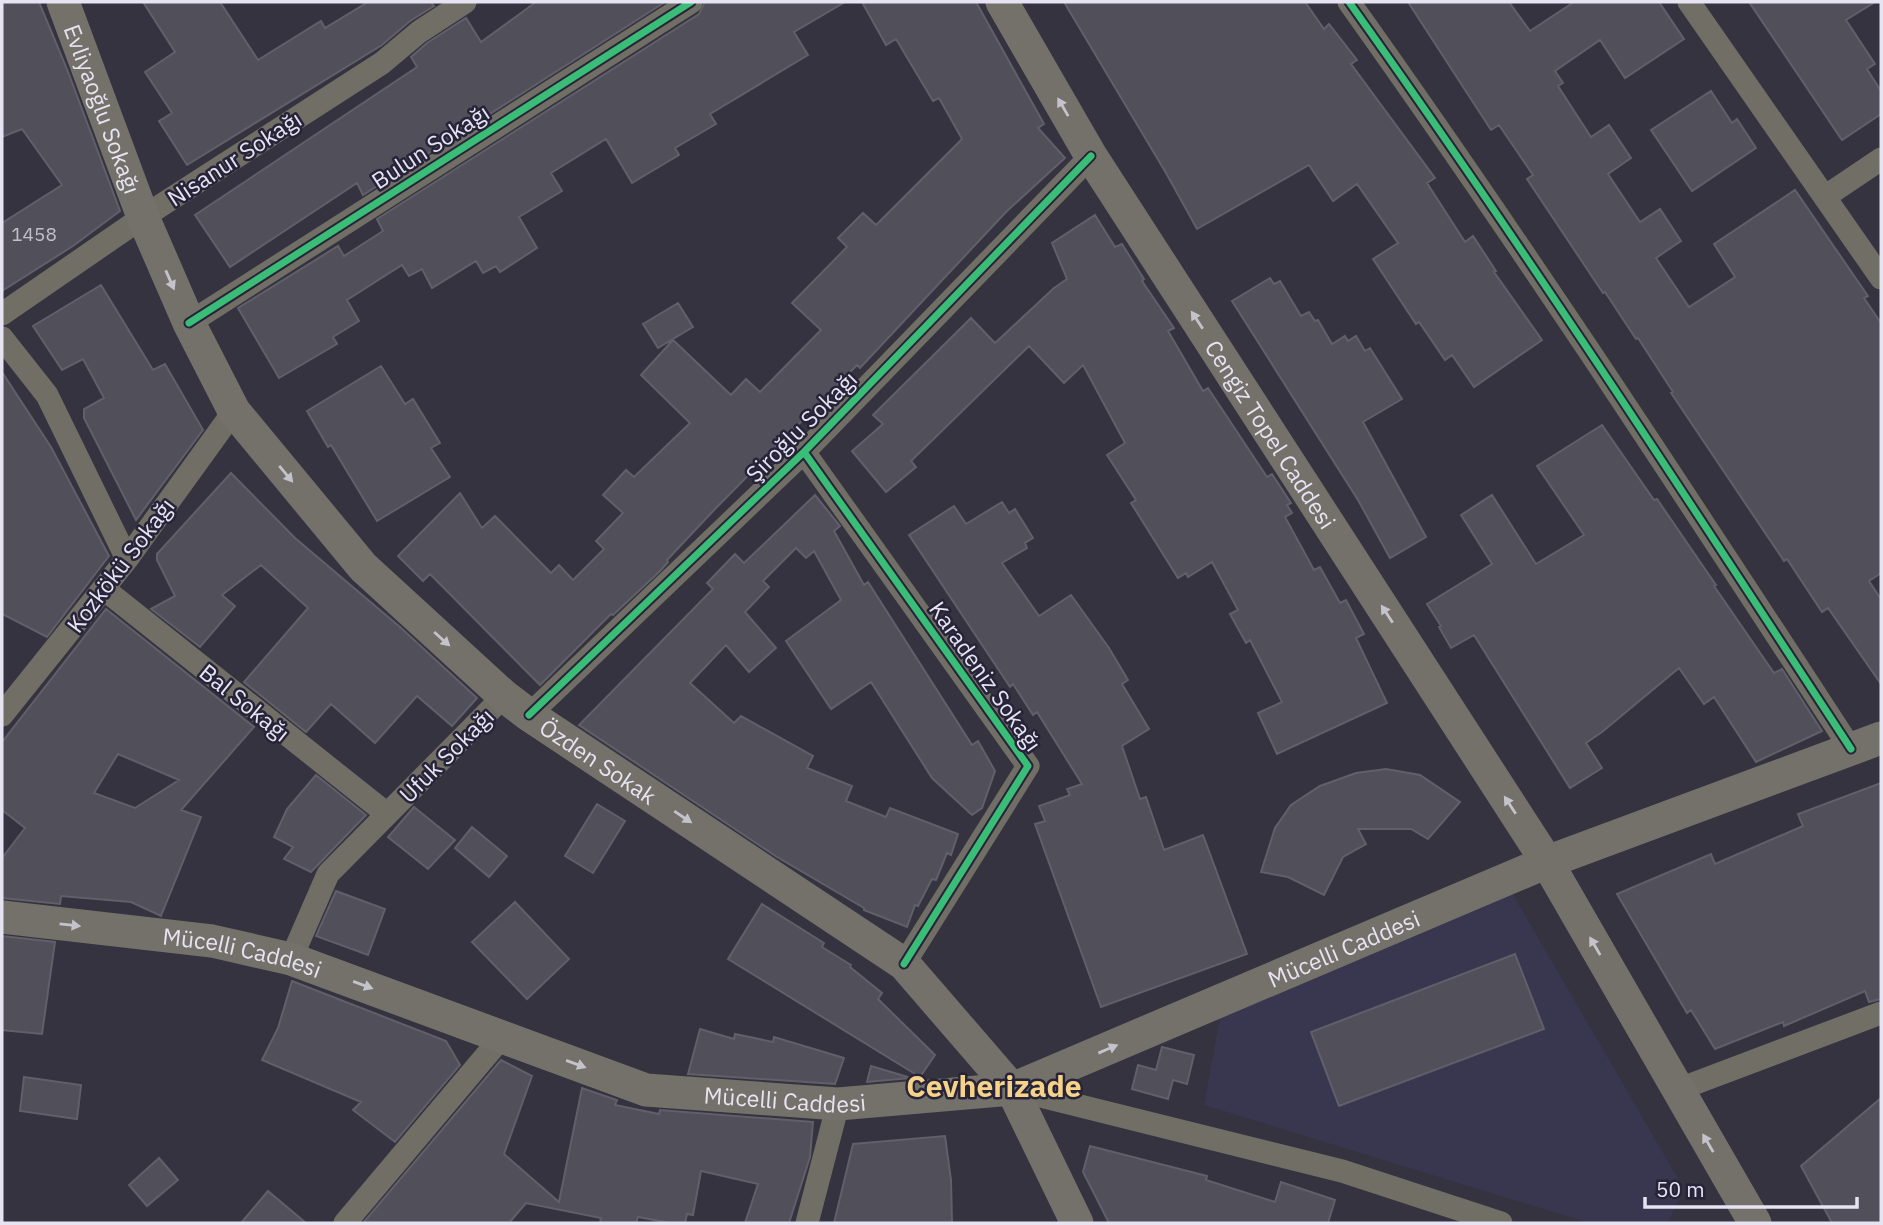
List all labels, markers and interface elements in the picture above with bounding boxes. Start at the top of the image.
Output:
street label: Evliyaoğlu Sokağı [58,20,148,198]
street label: Bulun Sokağı [365,97,495,195]
one-way arrow [1056,97,1069,116]
street label: Nisanur Sokağı [161,103,307,213]
house number: 1458 [11,222,57,246]
one-way arrow [165,269,176,290]
one-way arrow [1190,311,1204,329]
street label: Cengiz Topel Caddesi [1199,334,1343,534]
street label: Şiroğlu Sokağı [739,364,863,488]
one-way arrow [278,464,293,482]
street label: Kozkökü Sokağı [60,492,180,638]
street label: Karadeniz Sokağı [923,595,1049,757]
one-way arrow [1381,604,1394,623]
one-way arrow [433,631,451,647]
street label: Bal Sokağı [194,657,296,747]
street label: Ufuk Sokağı [392,701,500,809]
street label: Özden Sokak [534,712,662,811]
one-way arrow [1504,795,1517,815]
one-way arrow [674,810,692,824]
street label: Mücelli Caddesi [1263,903,1424,994]
one-way arrow [59,920,81,931]
street label: Mücelli Caddesi [161,920,326,984]
one-way arrow [1589,936,1601,955]
one-way arrow [352,980,373,991]
one-way arrow [1098,1043,1119,1054]
one-way arrow [566,1059,587,1070]
district label: Cevherizade [906,1066,1082,1105]
street label: Mücelli Caddesi [703,1079,867,1119]
one-way arrow [1702,1133,1714,1153]
scale bar [1645,1166,1857,1210]
text: 50 m [1656,1175,1705,1203]

